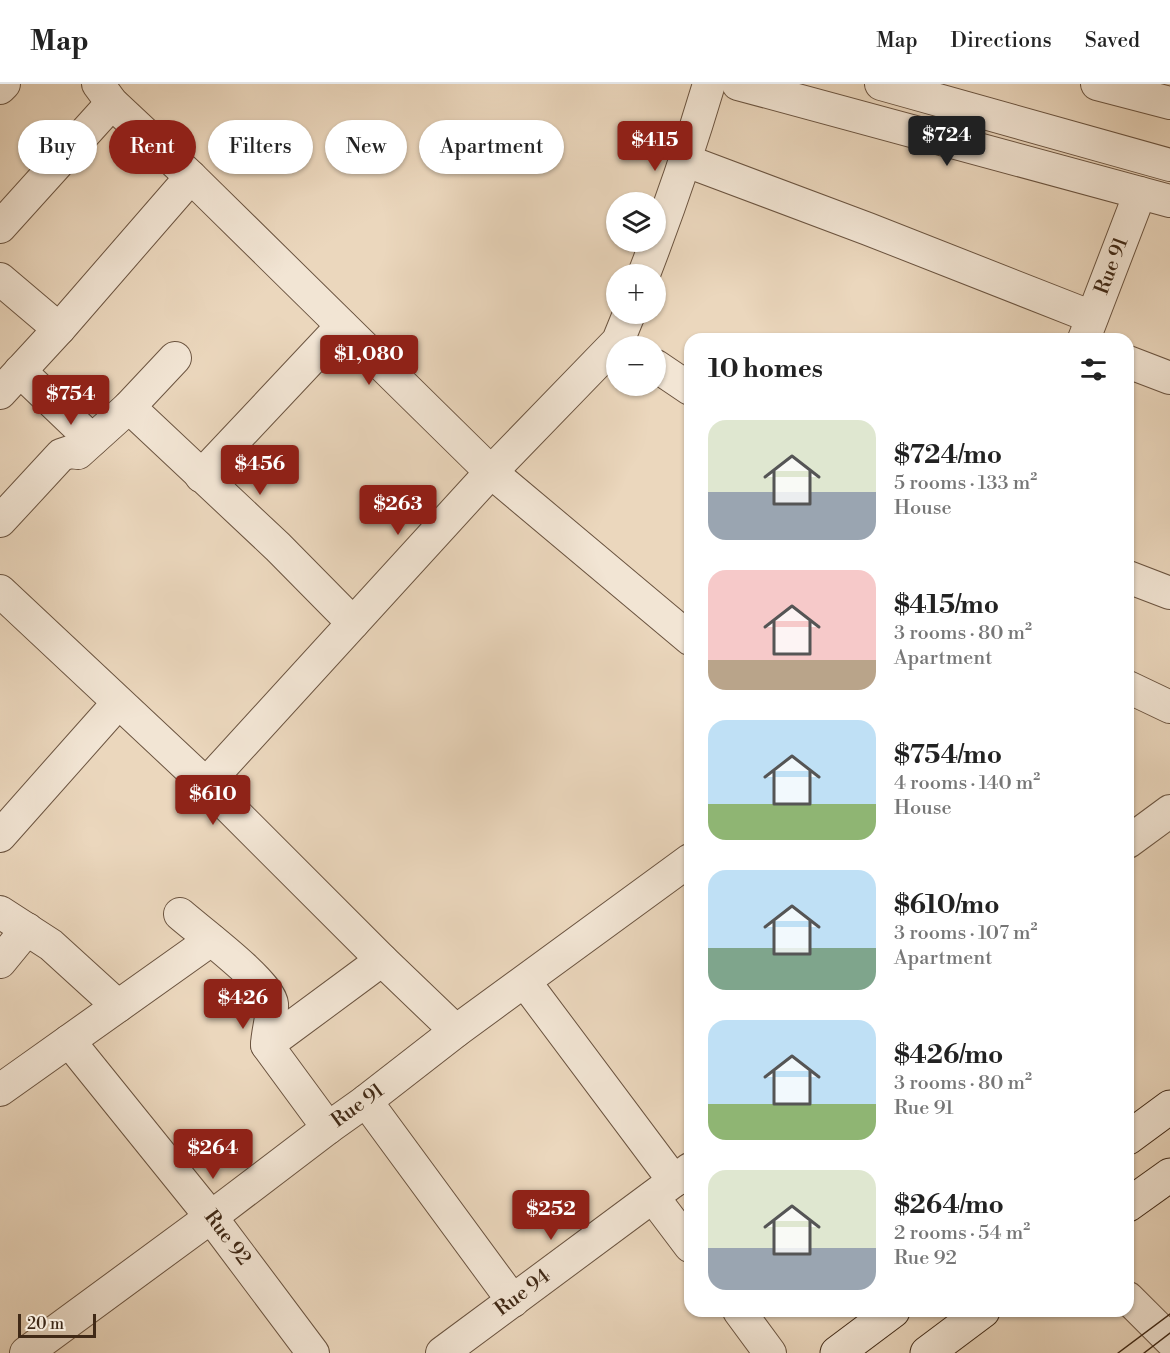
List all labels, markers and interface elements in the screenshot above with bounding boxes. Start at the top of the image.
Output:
text: Map [30,24,89,59]
text: Map [876,28,918,54]
text: Directions [951,28,1052,54]
text: Saved [1085,28,1140,54]
pin: $724 [911,116,983,167]
chip: Buy [18,120,97,174]
chip: Rent [109,120,196,174]
chip: Filters [208,120,313,174]
chip: New [325,120,407,174]
chip: Apartment [419,120,564,174]
pin: $415 [619,121,691,172]
text: $724 [922,123,972,148]
text: $415 [631,128,679,153]
map controls [606,192,666,396]
button: layers [606,192,666,252]
street label: Rue 91 [1090,233,1134,298]
button: + [606,264,666,324]
pin: $1,080 [320,335,418,386]
button: − [606,336,666,396]
text: $1,080 [334,342,404,367]
text: 10 homes [708,353,823,385]
icon: filters [1077,353,1110,386]
pin: $754 [35,375,107,426]
text: $754 [46,382,96,407]
text: $724/mo [894,439,1002,471]
icon: home [756,444,828,516]
pin: $456 [224,445,296,496]
text: $456 [235,452,285,477]
text: 5 rooms · 133 m² [894,471,1037,496]
pin: $263 [362,485,434,536]
text: $263 [373,492,423,517]
text: House [894,496,952,521]
text: $415/mo [894,589,999,621]
icon: home [756,594,828,666]
text: 3 rooms · 80 m² [894,621,1032,646]
text: Apartment [894,646,992,671]
text: $754/mo [894,739,1002,771]
icon: home [756,744,828,816]
text: 4 rooms · 140 m² [894,771,1040,796]
pin: $610 [177,775,249,826]
text: $610 [189,782,237,807]
text: House [894,796,952,821]
text: $610/mo [894,889,1000,921]
icon: home [756,894,828,966]
text: 3 rooms · 107 m² [894,921,1038,946]
text: Apartment [894,946,992,971]
pin: $426 [207,979,279,1030]
text: $426 [218,986,268,1011]
text: $426/mo [894,1039,1003,1071]
icon: home [756,1044,828,1116]
text: 3 rooms · 80 m² [894,1071,1032,1096]
street label: Rue 91 [327,1078,390,1134]
text: Rue 91 [894,1096,954,1121]
pin: $264 [177,1129,249,1180]
text: $264 [188,1136,238,1161]
text: $264/mo [894,1189,1004,1221]
pin: $252 [515,1190,587,1241]
icon: home [756,1194,828,1266]
text: $252 [526,1197,576,1222]
street label: Rue 92 [198,1205,256,1271]
text: 2 rooms · 54 m² [894,1221,1030,1246]
text: Rue 92 [894,1246,957,1271]
street label: Rue 94 [490,1264,556,1322]
scale bar [18,1311,96,1338]
text: 20 m [27,1314,64,1334]

